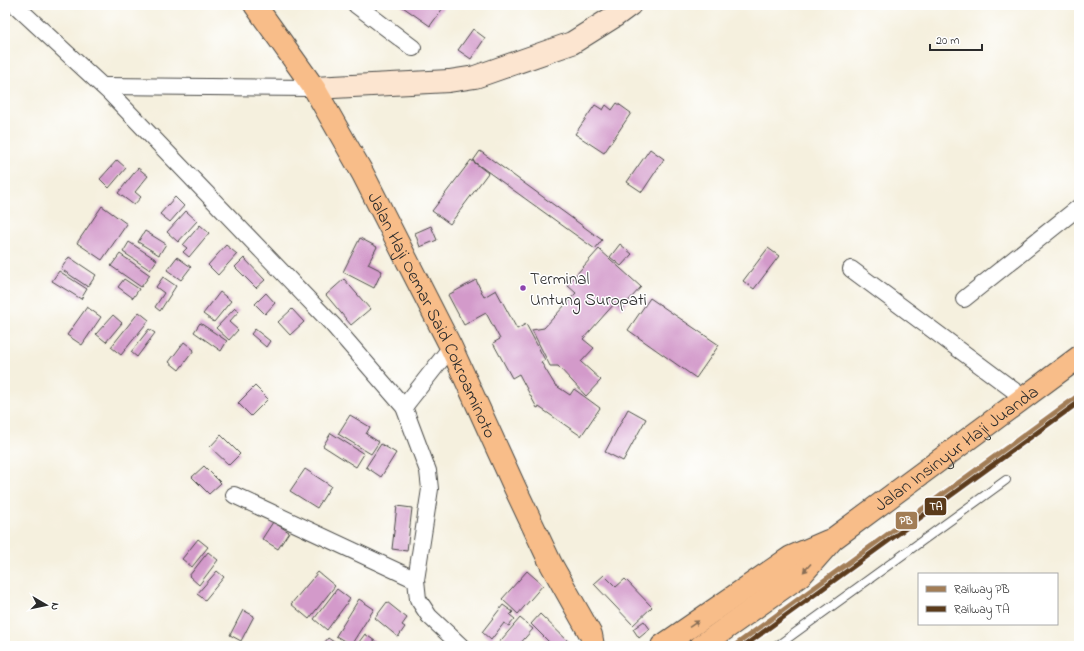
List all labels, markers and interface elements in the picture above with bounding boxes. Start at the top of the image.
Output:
scale bar [930,26,982,52]
text: 20 m [936,32,959,50]
street label: Jalan Haji Oemar Said Cokroaminoto [359,188,502,443]
place label: Terminal Untung Suropati [530,267,647,315]
marker: Terminal Untung Suropati [518,283,528,293]
street label: Jalan Insinyur Haji Juanda [870,380,1045,519]
line badge: TA [924,497,947,516]
text: TA [929,499,943,515]
line badge: PB [895,511,918,530]
text: PB [898,513,913,529]
one-way arrow [802,563,812,573]
legend [918,573,1058,625]
text: Railway PB [954,581,1010,600]
north arrow [26,585,66,625]
text: N [46,601,63,611]
text: Railway TA [954,601,1010,620]
one-way arrow [688,620,699,628]

